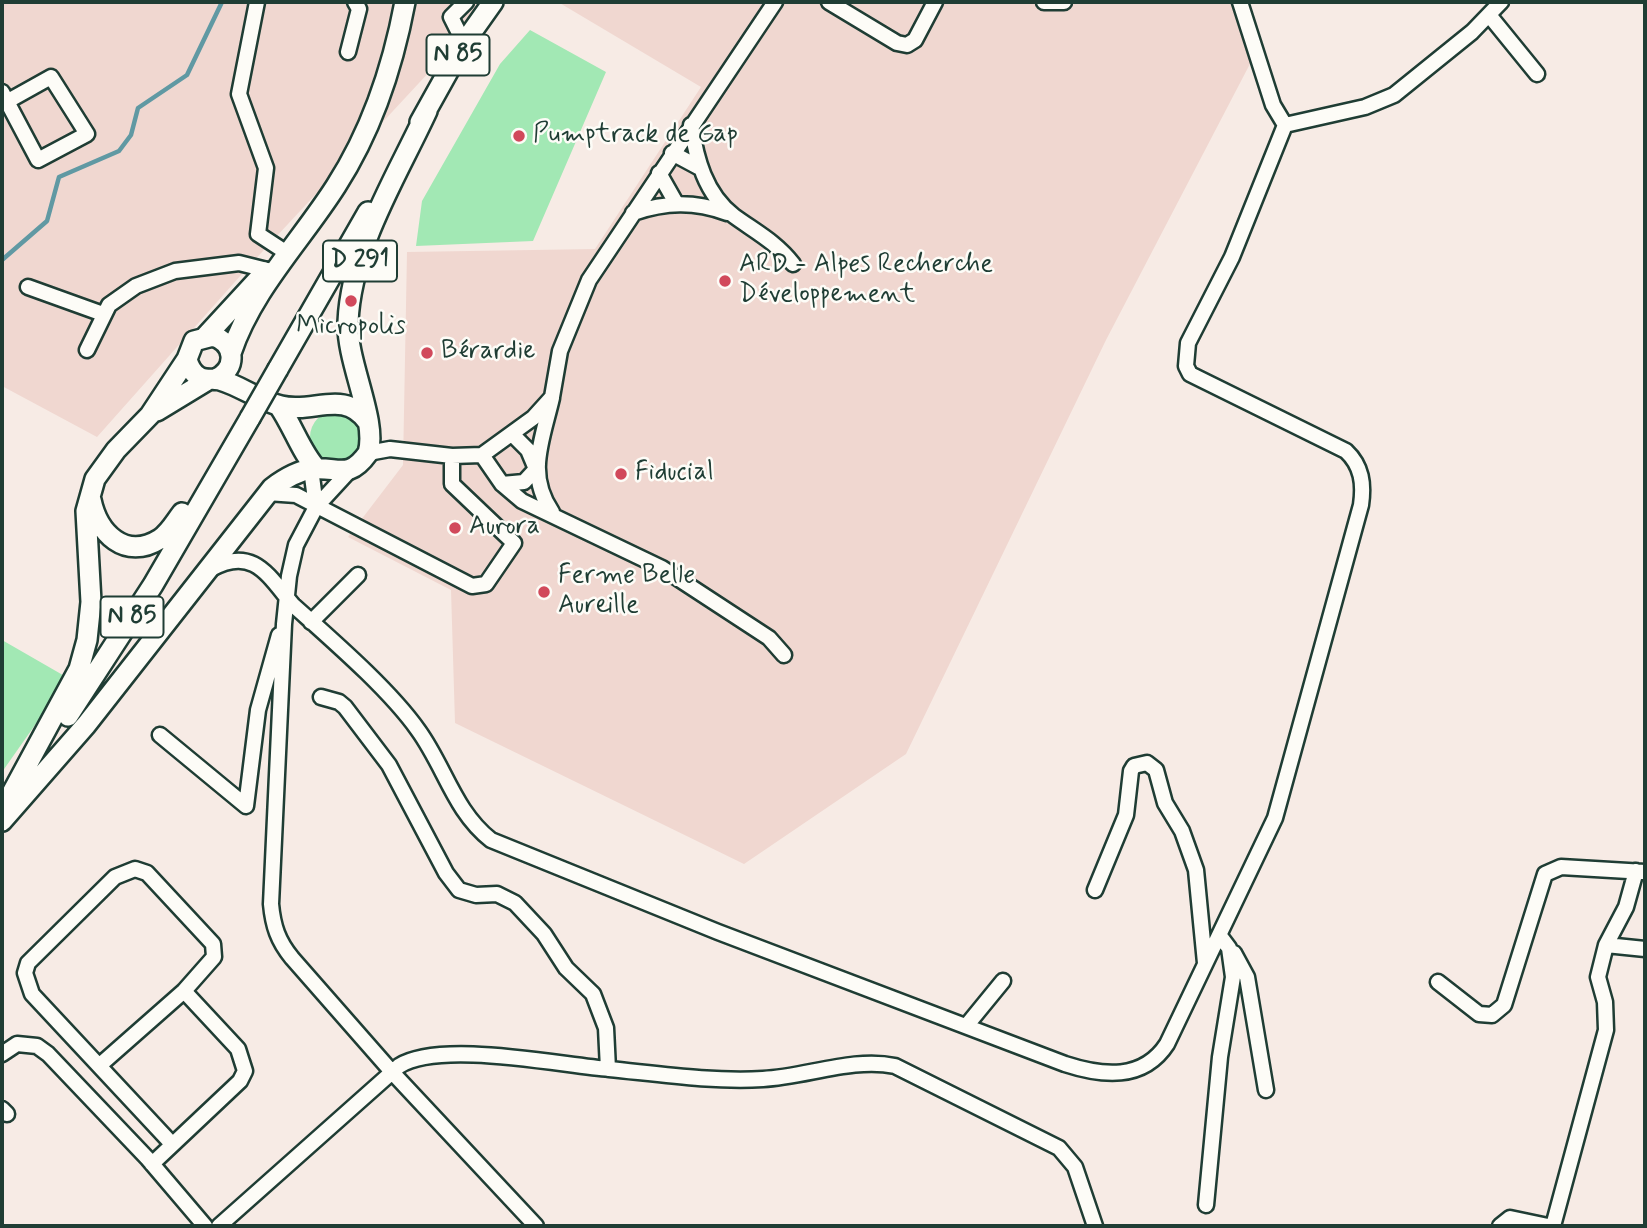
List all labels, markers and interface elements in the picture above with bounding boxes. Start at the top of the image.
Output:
road number: N 85 [426,34,490,76]
place label: Pumptrack de Gap [533,120,738,152]
marker: Pumptrack de Gap [511,128,527,144]
road number: D 291 [323,240,397,282]
place label: ARD - Alpes Recherche Développement [739,250,993,312]
marker: ARD - Alpes Recherche Développement [717,273,733,289]
marker: Micropolis [343,293,359,309]
place label: Micropolis [296,312,406,344]
place label: Bérardie [441,337,535,369]
marker: Bérardie [419,345,435,361]
place label: Fiducial [635,458,714,490]
marker: Fiducial [613,466,629,482]
place label: Aurora [469,512,540,544]
marker: Aurora [447,520,463,536]
place label: Ferme Belle Aureille [558,561,695,622]
marker: Ferme Belle Aureille [536,584,552,600]
road number: N 85 [100,596,164,638]

